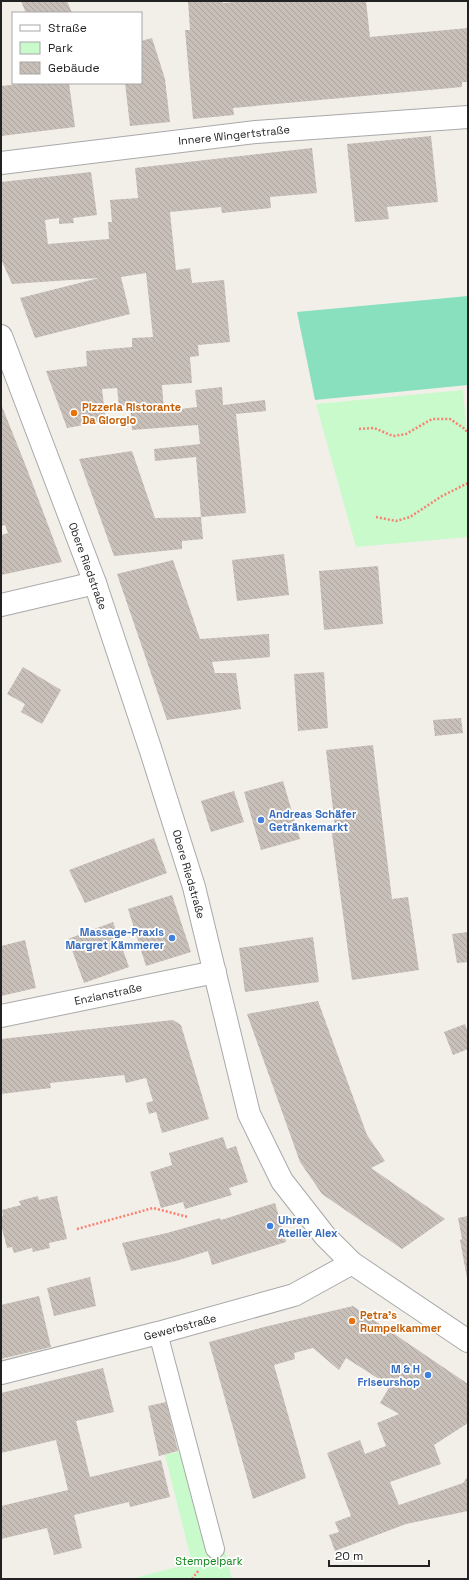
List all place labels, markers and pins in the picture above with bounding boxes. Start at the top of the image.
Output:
place label: Pizzeria Ristorante Da Giorgio [82,400,181,427]
marker: Pizzeria Ristorante Da Giorgio [69,408,79,418]
place label: Andreas Schäfer Getränkemarkt [269,807,357,834]
marker: Andreas Schäfer Getränkemarkt [256,815,266,825]
place label: Massage-Praxis Margret Kämmerer [65,925,165,952]
marker: Massage-Praxis Margret Kämmerer [167,933,177,943]
place label: Uhren Atelier Alex [278,1213,338,1240]
marker: Uhren Atelier Alex [265,1221,275,1231]
place label: Petra's Rumpelkammer [360,1308,442,1335]
marker: Petra's Rumpelkammer [347,1316,357,1326]
place label: M & H Friseurshop [357,1362,420,1389]
marker: M & H Friseurshop [423,1370,433,1380]

